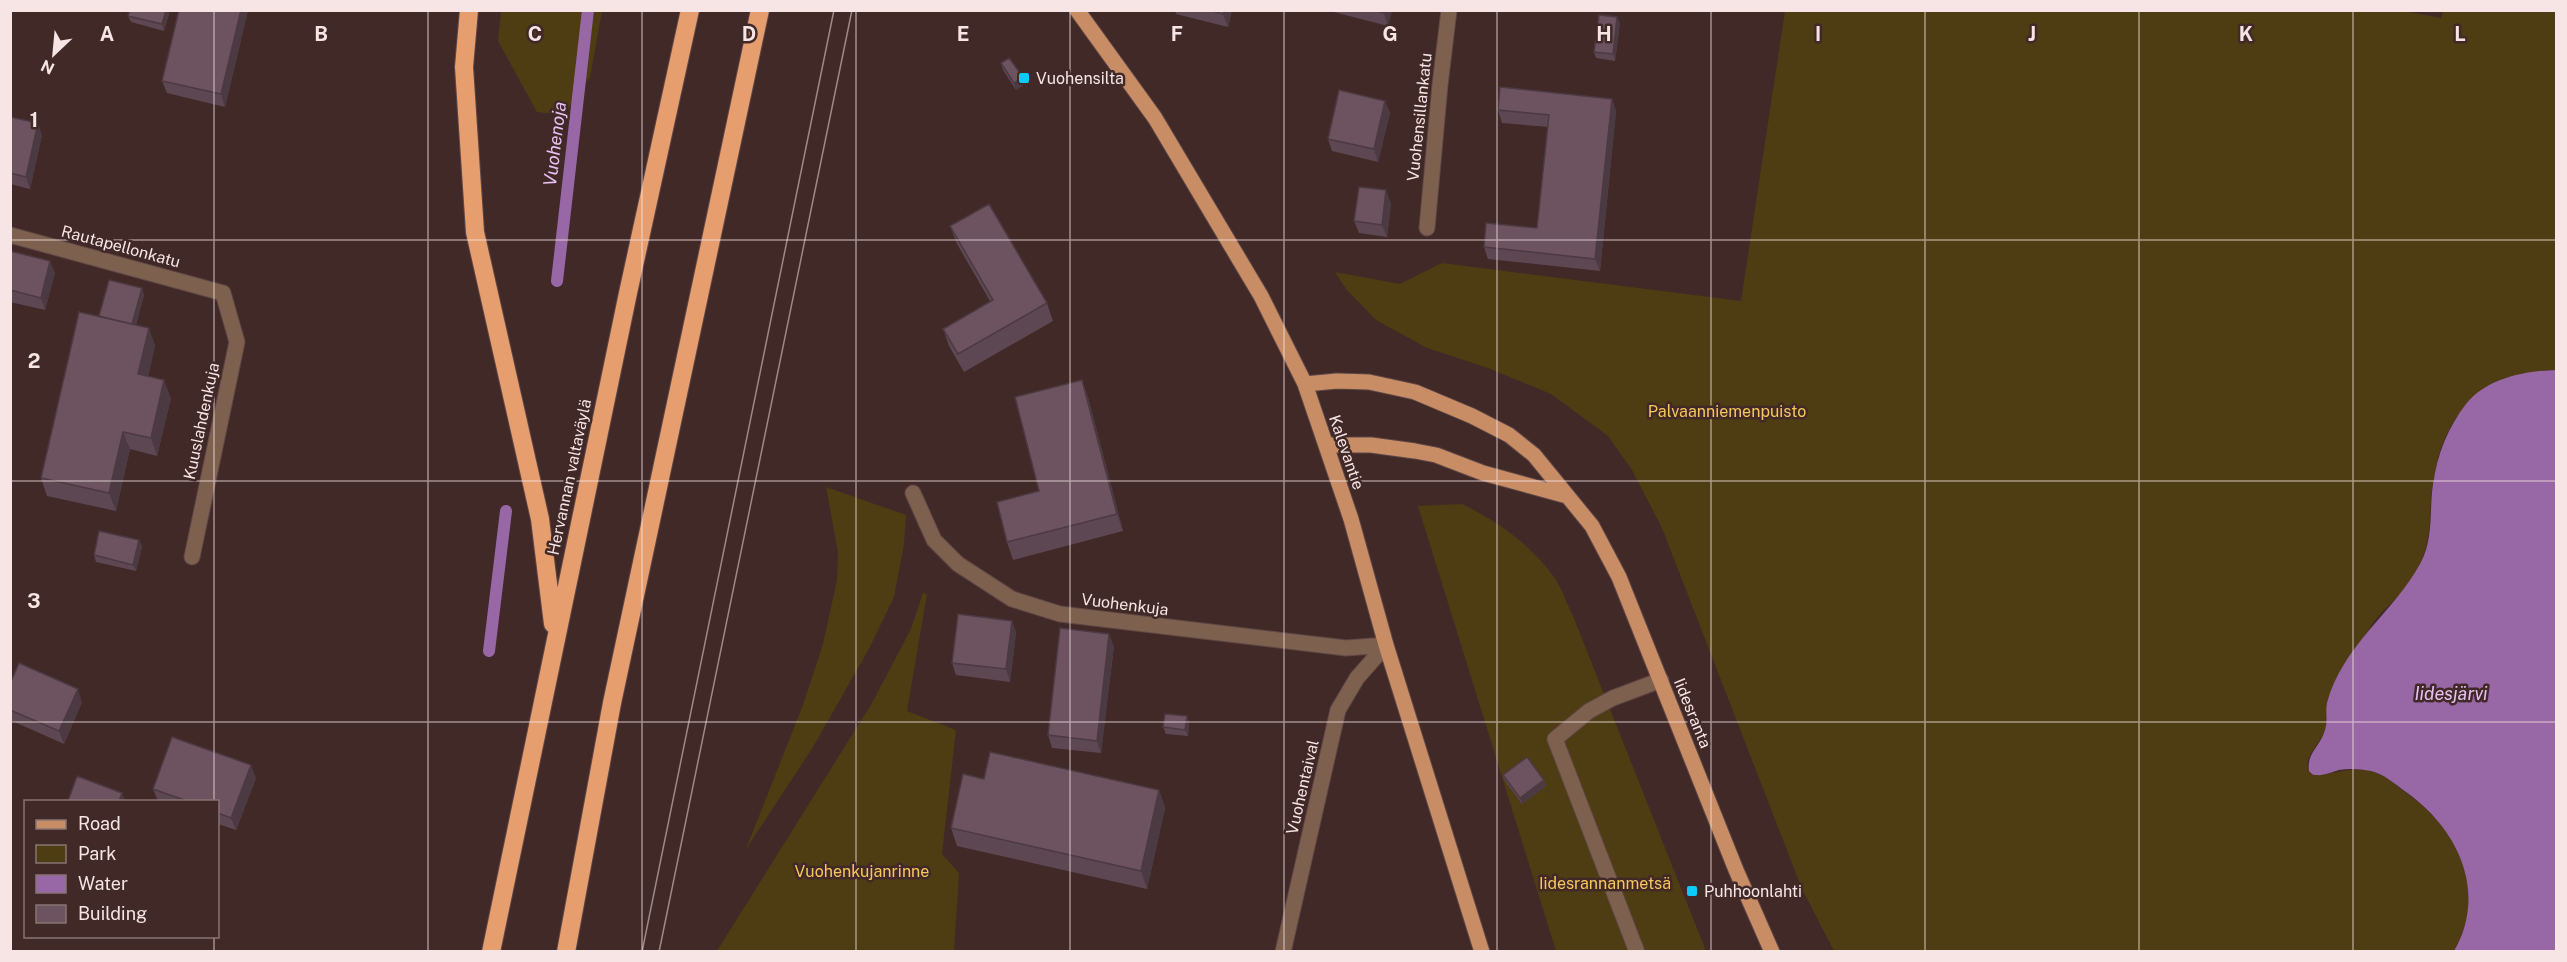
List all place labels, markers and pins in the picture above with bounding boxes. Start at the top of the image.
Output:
place label: Vuohensilta [1036,69,1124,88]
marker: Vuohensilta [1017,71,1031,85]
place label: Puhhoonlahti [1704,882,1802,901]
marker: Puhhoonlahti [1685,884,1699,898]

